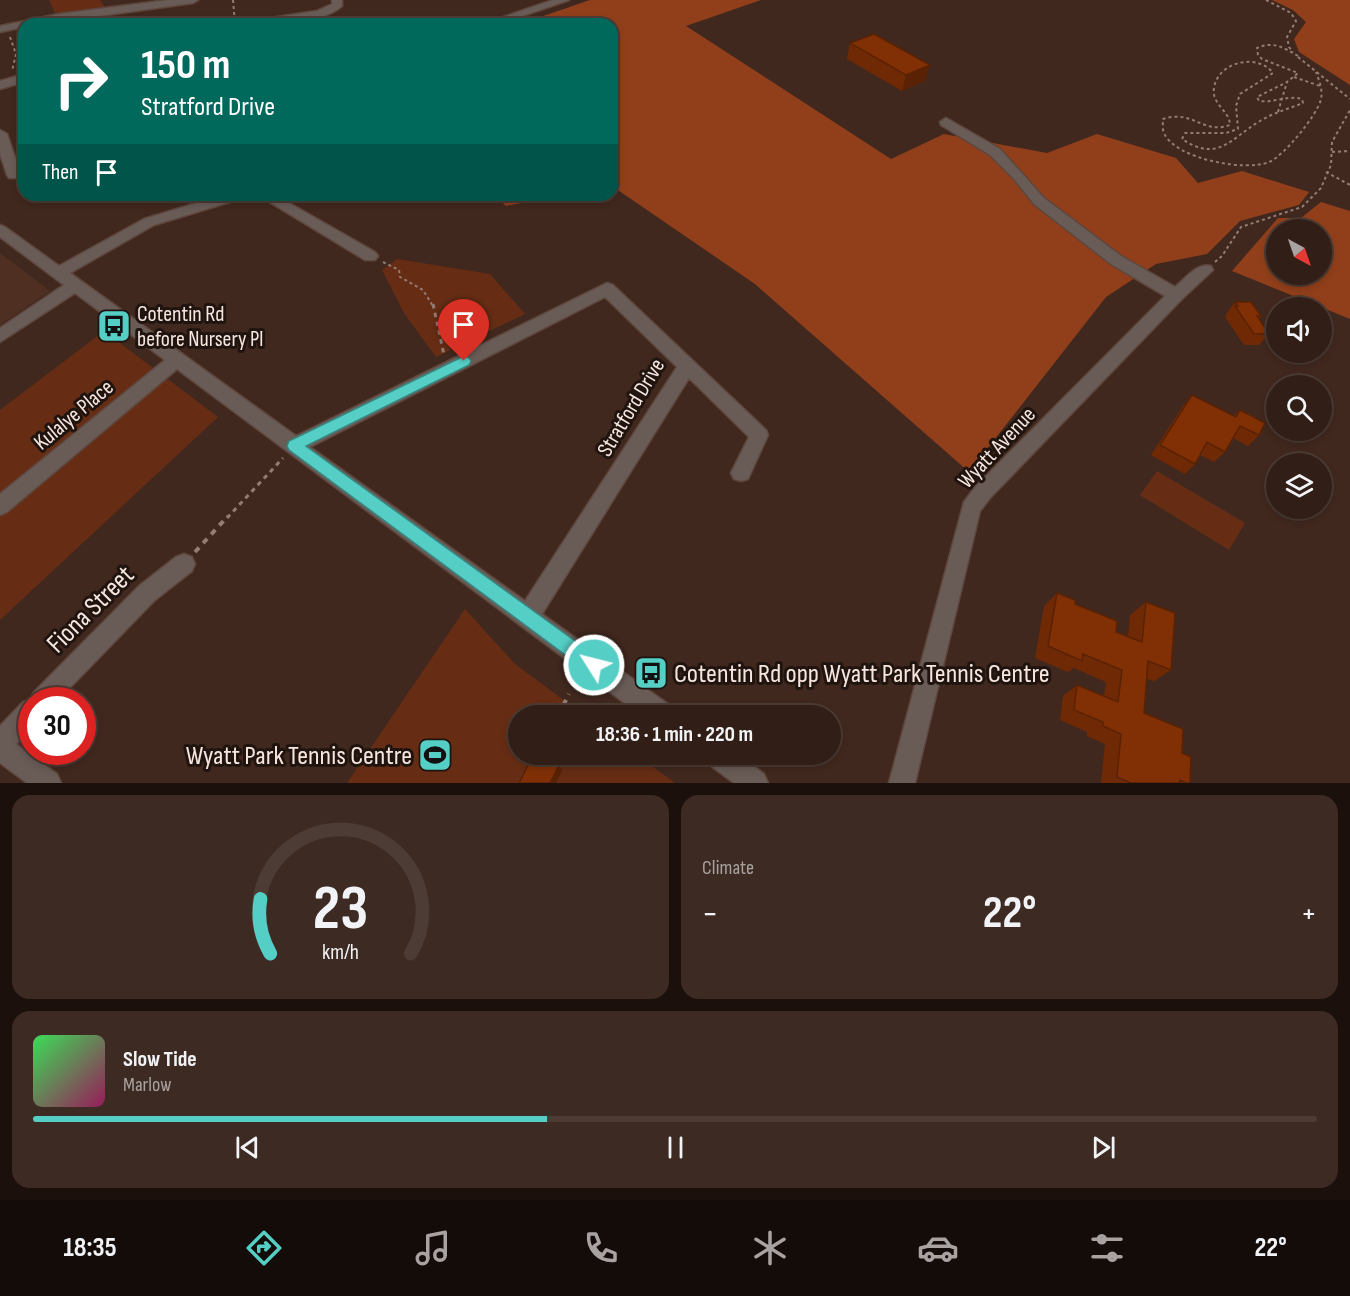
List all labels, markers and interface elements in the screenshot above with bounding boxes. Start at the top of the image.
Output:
text: 150 m [141,40,230,91]
icon: right [42,42,120,120]
text: Stratford Drive [141,91,275,123]
icon: arrive [90,156,123,189]
text: Then [42,159,78,186]
north arrow [1266,219,1332,285]
map controls [1266,219,1332,519]
button: sound [1266,297,1332,363]
pin [438,299,489,361]
place label: Cotentin Rd before Nursery Pl [137,301,263,353]
bus stop icon: Cotentin Rd before Nursery Pl [96,308,132,344]
icon: arrive [447,308,480,341]
street label: Stratford Drive [592,354,671,462]
street label: Kulalye Place [29,374,119,456]
button: search [1266,375,1332,441]
street label: Wyatt Avenue [953,402,1042,494]
button: layers [1266,453,1332,519]
street label: Fiona Street [40,559,141,660]
position arrow [562,633,626,697]
bus stop icon: Cotentin Rd opp Wyatt Park Tennis Centre [633,655,669,691]
place label: Cotentin Rd opp Wyatt Park Tennis Centre [674,658,1050,690]
speed limit sign: 30 [18,687,96,765]
text: 18:36 · 1 min · 220 m [596,721,753,748]
sports icon: Wyatt Park Tennis Centre [417,737,453,773]
place label: Wyatt Park Tennis Centre [186,740,412,772]
text: Climate [702,856,754,880]
text: 23 [313,872,368,947]
text: 22° [983,886,1036,941]
text: − [702,894,718,934]
text: + [1301,894,1317,934]
text: km/h [322,940,359,965]
text: Slow Tide [123,1046,197,1073]
text: Marlow [123,1073,171,1097]
icon: previous [231,1131,264,1164]
icon: pause [659,1131,692,1164]
icon: next [1087,1131,1120,1164]
icon: directions [243,1227,285,1269]
icon: music [412,1227,454,1269]
icon: phone [580,1227,622,1269]
icon: climate [749,1227,791,1269]
icon: car [917,1227,959,1269]
icon: filters [1086,1227,1128,1269]
text: 18:35 [63,1232,117,1264]
text: 22° [1254,1232,1287,1264]

